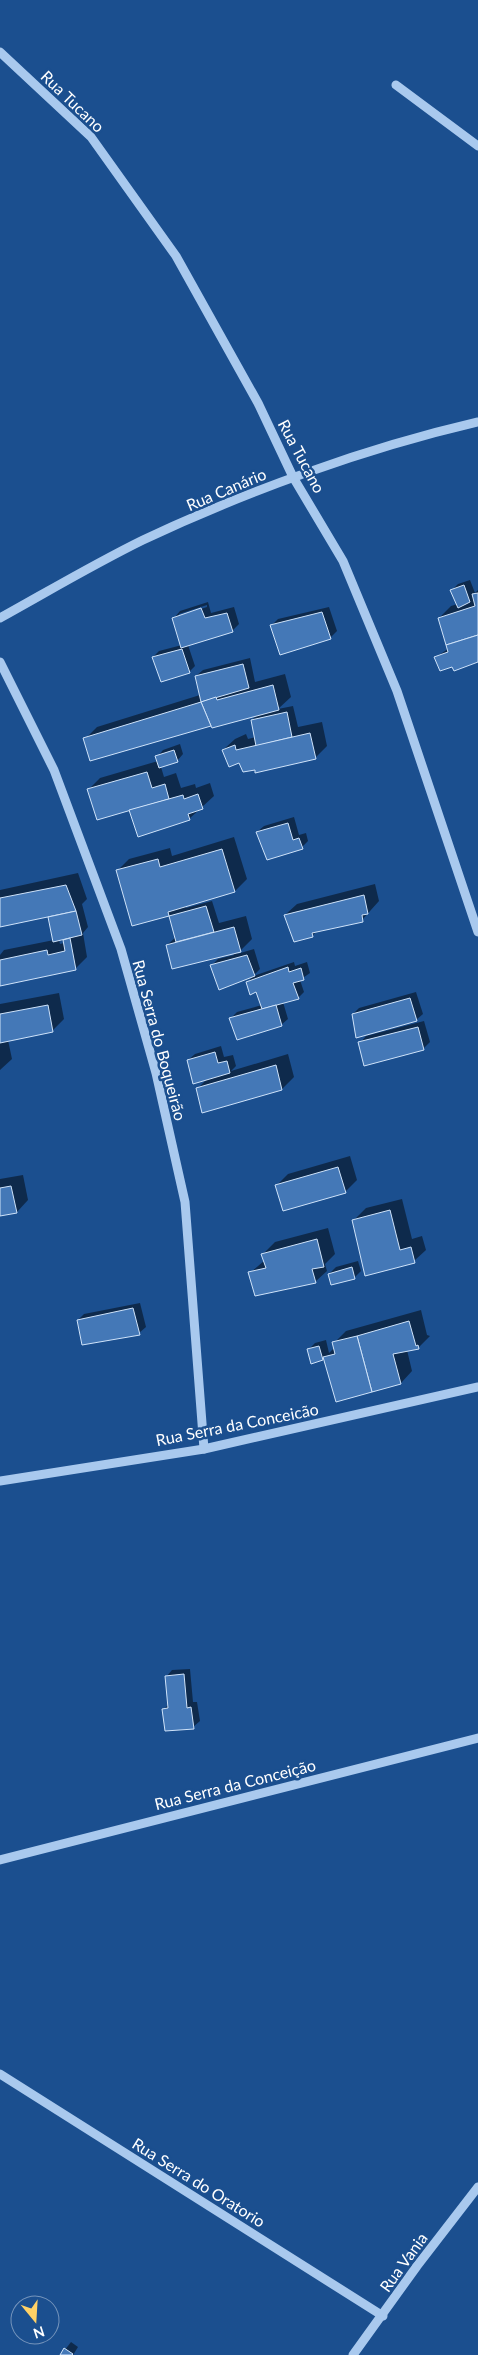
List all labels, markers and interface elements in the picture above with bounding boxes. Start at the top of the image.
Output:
street label: Rua Tucano [37,66,109,136]
street label: Rua Tucano [275,416,329,496]
street label: Rua Canário [183,464,269,514]
street label: Rua Serra do Boqueirão [129,958,191,1122]
street label: Rua Serra da Conceicão [154,1399,320,1449]
street label: Rua Serra da Conceição [153,1755,317,1813]
street label: Rua Serra do Oratorio [129,2133,269,2231]
street label: Rua Vania [375,2229,431,2295]
north arrow [10,2295,60,2345]
text: N [31,2323,47,2343]

